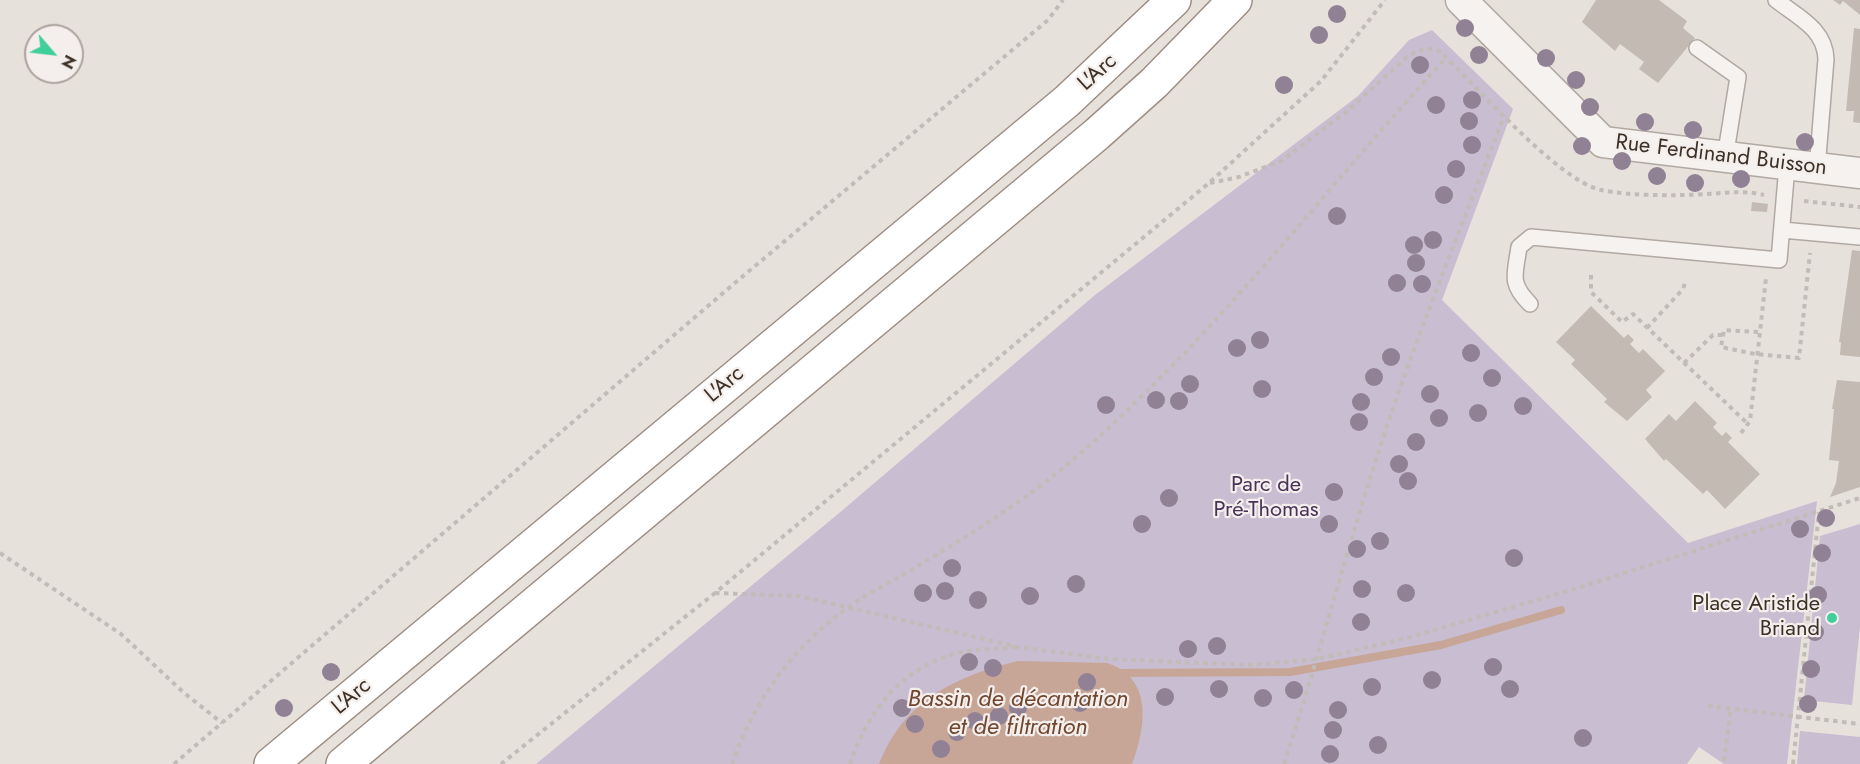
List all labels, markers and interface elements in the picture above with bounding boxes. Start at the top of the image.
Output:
north arrow [24,24,84,84]
street label: L'Arc [1073,49,1123,97]
text: N [55,51,82,73]
street label: Rue Ferdinand Buisson [1614,130,1828,182]
street label: L'Arc [700,361,750,409]
park label: Parc de Pré-Thomas [1213,473,1319,524]
place label: Place Aristide Briand [1692,592,1820,644]
marker: Place Aristide Briand [1825,611,1839,625]
street label: L'Arc [327,673,377,721]
water label: Bassin de décantation et de filtration [908,686,1128,742]

